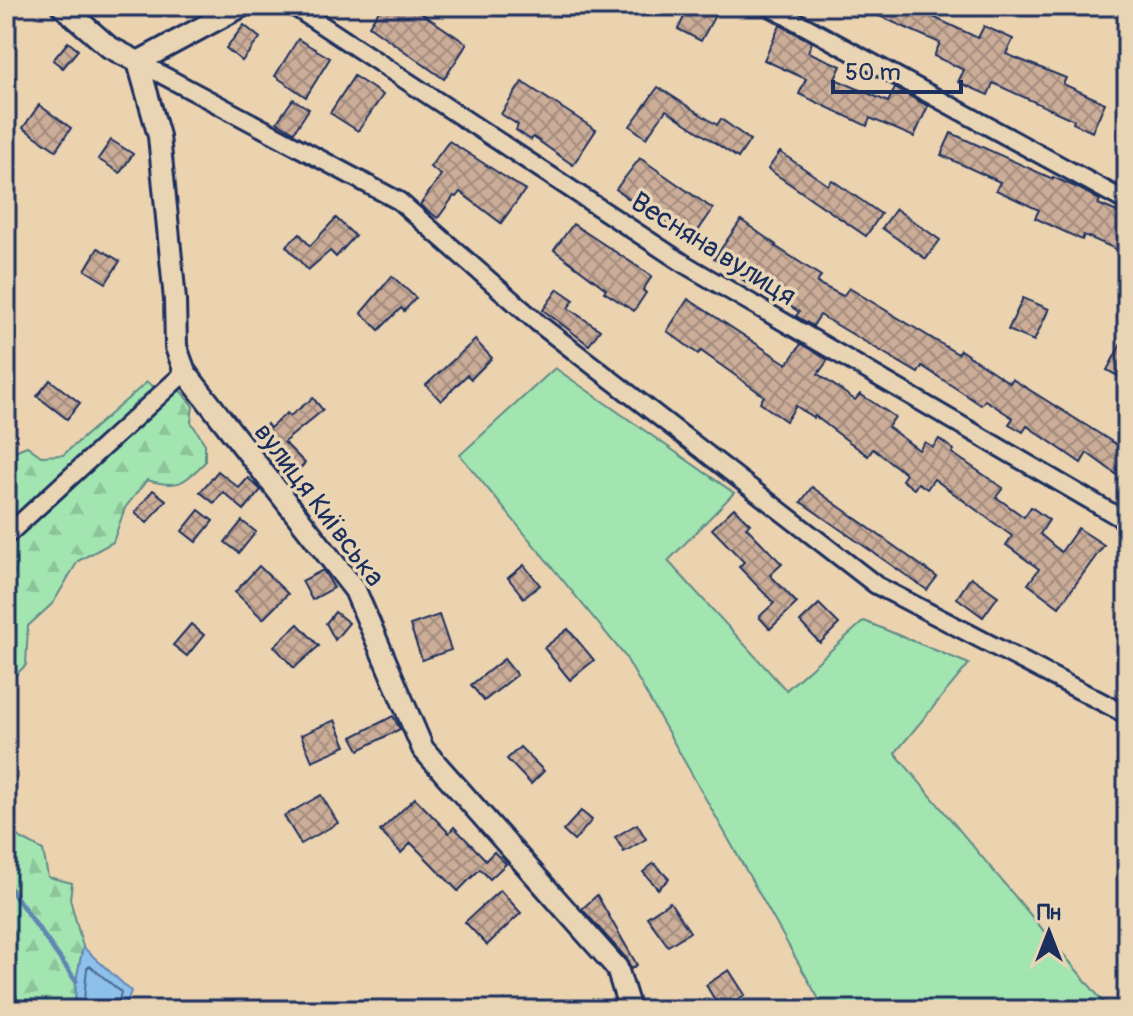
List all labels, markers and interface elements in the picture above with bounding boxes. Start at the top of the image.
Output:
scale bar [833,44,961,94]
text: 50 m [845,58,901,87]
street label: Весняна вулиця [624,185,802,314]
street label: вулиця Київська [246,416,392,594]
north arrow [1009,892,1089,972]
text: Пн [1037,899,1061,927]

